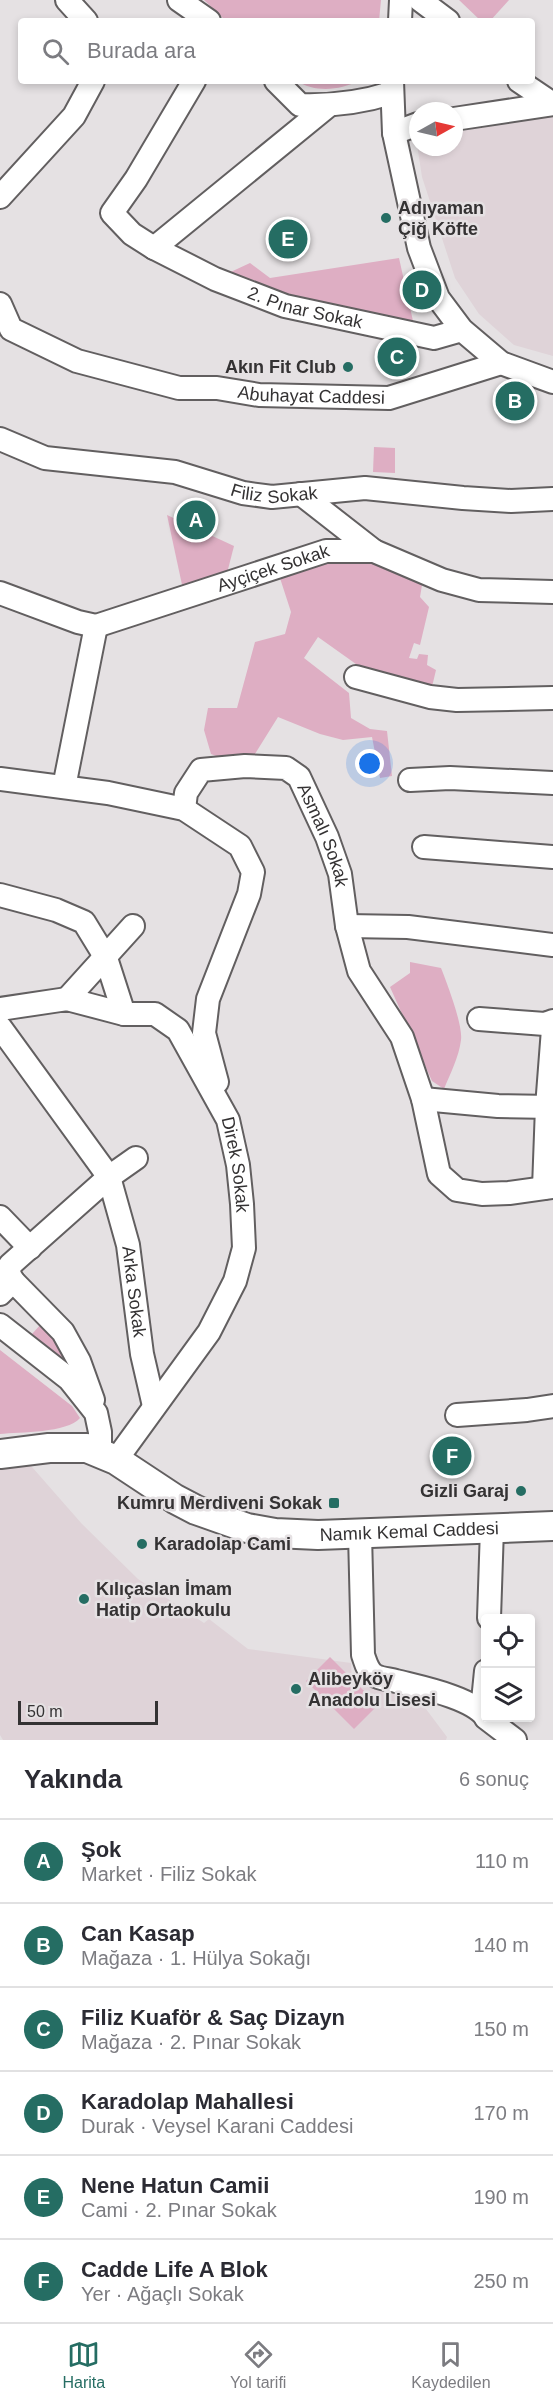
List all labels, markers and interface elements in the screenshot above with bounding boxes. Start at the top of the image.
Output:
search box [18,18,535,84]
icon: search [39,35,72,68]
text: Burada ara [87,38,196,63]
north arrow [409,102,463,156]
place label: Adıyaman Çiğ Köfte [398,198,484,239]
marker: Adıyaman Çiğ Köfte [379,211,393,225]
pin: E [268,216,308,262]
pin: D [402,268,442,312]
street label: 2. Pınar Sokak [245,283,365,333]
pin: C [378,334,416,380]
place label: Akın Fit Club [225,357,336,377]
marker: Akın Fit Club [341,360,355,374]
pin: B [496,378,534,424]
street label: Abuhayat Caddesi [236,382,385,408]
street label: Filiz Sokak [228,480,319,507]
pin: A [176,498,216,542]
street label: Ayçiçek Sokak [215,540,333,596]
your location [355,749,384,778]
street label: Asmalı Sokak [293,780,352,889]
street label: Direk Sokak [218,1115,252,1214]
street label: Arka Sokak [118,1245,150,1340]
pin: F [432,1434,472,1478]
place label: Gizli Garaj [420,1481,509,1501]
marker: Gizli Garaj [514,1484,528,1498]
place label: Kumru Merdiveni Sokak [117,1493,323,1513]
marker: Kumru Merdiveni Sokak [327,1496,341,1510]
street label: Namık Kemal Caddesi [319,1518,499,1545]
place label: Karadolap Cami [154,1534,291,1554]
marker: Karadolap Cami [135,1537,149,1551]
place label: Kılıçaslan İmam Hatip Ortaokulu [96,1579,232,1620]
marker: Kılıçaslan İmam Hatip Ortaokulu [77,1592,91,1606]
map controls [481,1614,535,1722]
button: locate [481,1614,535,1668]
button: layers [481,1668,535,1722]
place label: Alibeyköy Anadolu Lisesi [308,1669,436,1710]
marker: Alibeyköy Anadolu Lisesi [289,1682,303,1696]
scale bar [18,1698,158,1726]
text: 50 m [27,1703,63,1720]
text: Yakında [24,1764,122,1794]
text: 6 sonuç [459,1768,529,1790]
text: Şok [81,1837,121,1862]
text: A [36,1850,51,1872]
text: 110 m [475,1850,529,1872]
text: Market · Filiz Sokak [81,1863,257,1885]
text: Can Kasap [81,1921,195,1946]
text: B [36,1934,51,1956]
text: 140 m [473,1934,529,1956]
text: Mağaza · 1. Hülya Sokağı [81,1947,311,1969]
text: Filiz Kuaför & Saç Dizayn [81,2005,345,2030]
text: C [36,2018,51,2040]
text: 150 m [473,2018,529,2040]
text: Mağaza · 2. Pınar Sokak [81,2031,301,2053]
text: Karadolap Mahallesi [81,2089,294,2114]
text: D [36,2102,51,2124]
text: 170 m [473,2102,529,2124]
text: Durak · Veysel Karani Caddesi [81,2115,353,2137]
text: Nene Hatun Camii [81,2173,269,2198]
text: E [37,2186,50,2208]
text: 190 m [473,2186,529,2208]
text: Cami · 2. Pınar Sokak [81,2199,277,2221]
text: Cadde Life A Blok [81,2257,268,2282]
text: F [37,2270,50,2292]
text: 250 m [473,2270,529,2292]
text: Yer · Ağaçlı Sokak [81,2283,244,2305]
tab: Harita [62,2338,105,2392]
tab: Yol tarifi [230,2338,286,2392]
tab: Kaydedilen [411,2338,491,2392]

